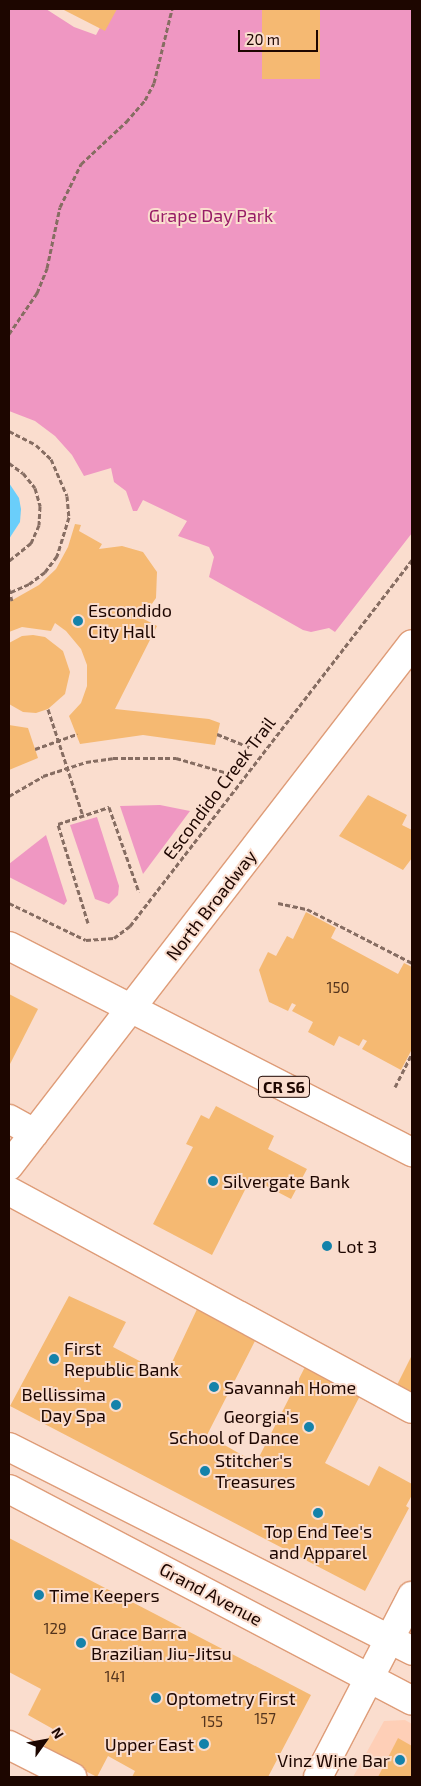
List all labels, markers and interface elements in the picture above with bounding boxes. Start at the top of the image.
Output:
scale bar [241,20,321,52]
text: 20 m [246,30,280,48]
park label: Grape Day Park [149,204,273,226]
place label: Escondido City Hall [88,600,172,642]
marker: Escondido City Hall [72,615,84,627]
street label: Escondido Creek Trail [158,712,280,864]
street label: North Broadway [161,845,261,965]
house number: 150 [326,979,350,997]
road number: CR S6 [258,1074,310,1100]
place label: Silvergate Bank [223,1170,350,1192]
marker: Silvergate Bank [207,1175,219,1187]
place label: Lot 3 [337,1235,377,1257]
marker: Lot 3 [321,1240,333,1252]
place label: First Republic Bank [64,1338,179,1380]
marker: First Republic Bank [48,1353,60,1365]
place label: Savannah Home [224,1376,356,1398]
marker: Savannah Home [208,1381,220,1393]
place label: Bellissima Day Spa [22,1384,106,1426]
marker: Bellissima Day Spa [110,1399,122,1411]
place label: Georgia's School of Dance [168,1406,299,1448]
marker: Georgia's School of Dance [303,1421,315,1433]
place label: Stitcher's Treasures [215,1450,296,1492]
marker: Stitcher's Treasures [199,1465,211,1477]
marker: Top End Tee's and Apparel [312,1507,324,1519]
place label: Top End Tee's and Apparel [264,1521,372,1564]
street label: Grand Avenue [156,1558,266,1630]
place label: Time Keepers [49,1584,160,1606]
marker: Time Keepers [33,1589,45,1601]
house number: 129 [44,1620,66,1638]
place label: Grace Barra Brazilian Jiu-Jitsu [91,1622,232,1665]
marker: Grace Barra Brazilian Jiu-Jitsu [75,1637,87,1649]
house number: 141 [104,1668,126,1686]
place label: Optometry First [166,1687,296,1709]
marker: Optometry First [150,1692,162,1704]
house number: 157 [254,1710,276,1728]
house number: 155 [201,1713,223,1731]
north arrow [20,1716,70,1766]
text: N [48,1724,68,1742]
place label: Upper East [104,1733,194,1755]
marker: Upper East [198,1738,210,1750]
place label: Vinz Wine Bar [277,1749,390,1771]
marker: Vinz Wine Bar [394,1754,406,1766]

